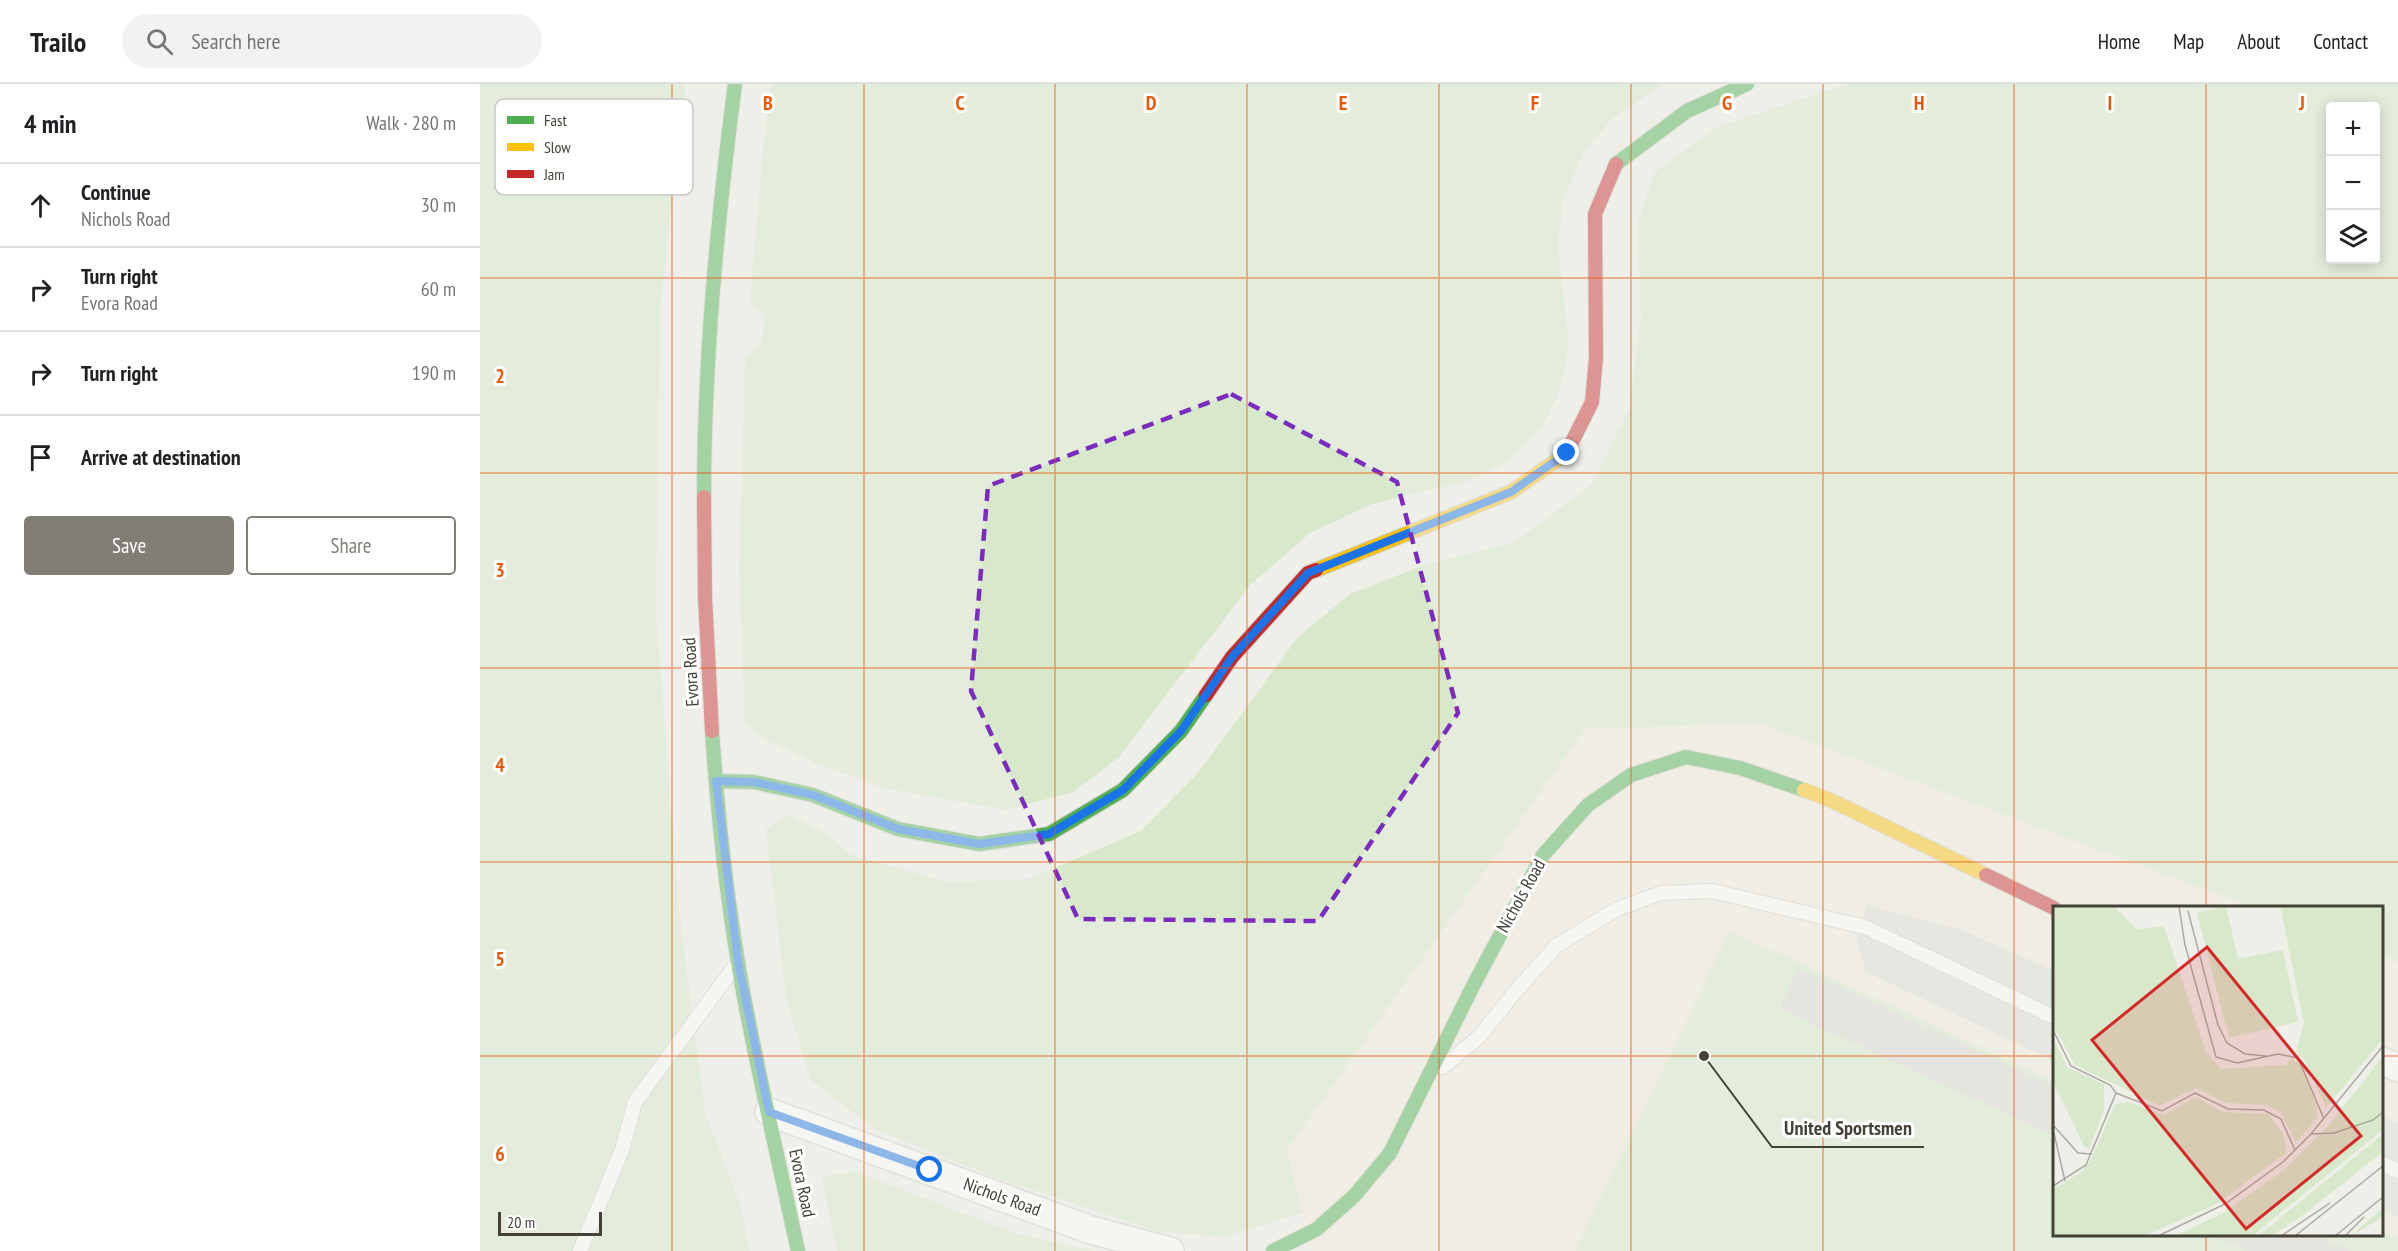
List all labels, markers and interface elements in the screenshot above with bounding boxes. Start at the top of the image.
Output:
search box [122,14,542,68]
text: Trailo [30,23,86,60]
icon: search [143,25,176,58]
text: Search here [191,27,281,55]
text: Home [2098,28,2140,55]
text: Map [2173,28,2204,55]
text: About [2237,28,2280,55]
text: Contact [2313,28,2368,55]
text: B [763,90,773,116]
text: C [955,90,965,116]
text: D [1146,90,1157,116]
text: E [1339,90,1347,116]
text: F [1531,90,1539,116]
text: G [1722,90,1732,116]
text: H [1914,90,1924,116]
text: I [2108,90,2112,116]
text: J [2298,90,2305,116]
legend [495,99,693,195]
map controls [2326,102,2380,264]
button: + [2326,102,2380,156]
text: 4 min [24,107,77,140]
text: Walk · 280 m [366,110,456,136]
text: Fast [544,110,567,130]
text: Slow [544,137,571,157]
button: − [2326,156,2380,210]
text: Jam [543,164,565,184]
text: Continue [81,178,151,206]
icon: ahead [24,189,57,222]
text: 30 m [421,192,456,218]
text: Nichols Road [81,206,170,232]
button: layers [2326,210,2380,264]
text: Turn right [81,262,158,290]
icon: right [24,273,57,306]
text: 60 m [421,276,456,302]
text: Evora Road [81,290,158,316]
icon: right [24,357,57,390]
text: Turn right [81,359,158,387]
text: 190 m [412,360,456,386]
text: 2 [495,363,505,389]
route end [1553,439,1579,465]
icon: arrive [24,441,57,474]
text: Arrive at destination [81,443,241,471]
button: Save [24,516,234,575]
button: Share [246,516,456,575]
text: 3 [495,557,505,583]
street label: Evora Road [677,637,704,707]
text: 4 [495,752,505,778]
street label: Nichols Road [1491,855,1550,937]
inset map [2053,906,2383,1236]
text: 5 [495,946,505,972]
callout: United Sportsmen [1772,1109,1924,1147]
text: United Sportsmen [1784,1115,1912,1141]
text: 6 [495,1141,505,1167]
street label: Evora Road [784,1147,821,1219]
route start [916,1156,942,1182]
street label: Nichols Road [960,1172,1044,1221]
scale bar [498,1209,602,1236]
text: 20 m [507,1212,535,1232]

